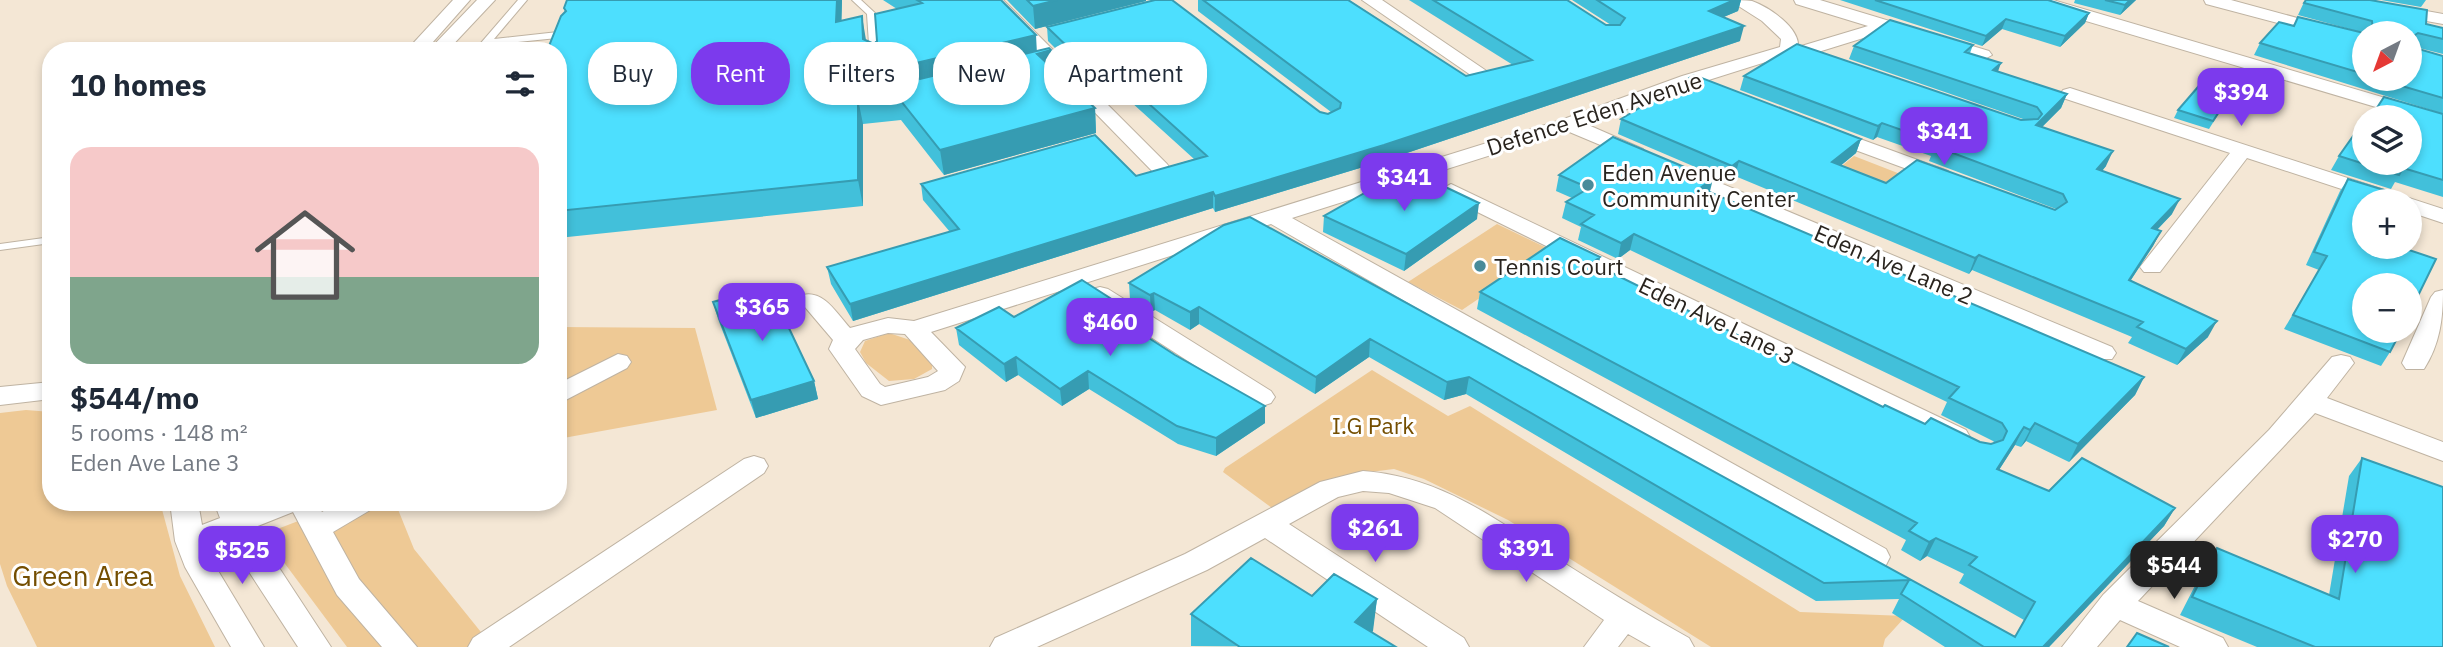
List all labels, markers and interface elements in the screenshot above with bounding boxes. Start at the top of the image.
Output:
north arrow [2352,21,2422,91]
map controls [2352,21,2422,343]
chip: Buy [588,42,677,105]
chip: Rent [691,42,790,105]
chip: Filters [804,42,919,105]
chip: New [933,42,1030,105]
chip: Apartment [1044,42,1207,105]
street label: Defence Eden Avenue [1482,64,1706,162]
text: 10 homes [70,65,207,104]
icon: filters [501,65,539,103]
pin: $394 [2200,68,2282,128]
text: $394 [2213,76,2269,106]
button: layers [2352,105,2422,175]
pin: $341 [1903,108,1985,167]
text: $341 [1916,115,1972,145]
pin: $341 [1363,154,1445,213]
place label: Eden Avenue Community Center [1602,157,1796,213]
text: $341 [1376,161,1432,191]
marker: Eden Avenue Community Center [1580,177,1596,193]
button: + [2352,189,2422,259]
icon: home [242,192,368,318]
street label: Eden Ave Lane 2 [1810,217,1978,311]
place label: Tennis Court [1494,251,1624,281]
marker: Tennis Court [1472,258,1488,274]
street label: Eden Ave Lane 3 [1634,269,1800,371]
button: − [2352,273,2422,343]
pin: $365 [721,284,803,343]
text: $365 [734,291,790,321]
pin: $460 [1069,298,1151,358]
text: $460 [1082,306,1138,336]
text: $544/mo [70,378,199,417]
park label: I.G Park [1332,410,1414,440]
text: 5 rooms · 148 m² [70,417,248,447]
text: Eden Ave Lane 3 [70,447,240,477]
pin: $261 [1334,504,1416,564]
text: $261 [1347,512,1403,542]
pin: $270 [2314,516,2396,575]
text: $270 [2327,523,2383,553]
pin: $391 [1485,524,1567,584]
pin: $525 [201,526,283,586]
text: $391 [1498,532,1554,562]
text: $525 [214,534,270,564]
pin: $544 [2133,542,2215,601]
text: $544 [2146,549,2202,579]
park label: Green Area [12,557,154,594]

